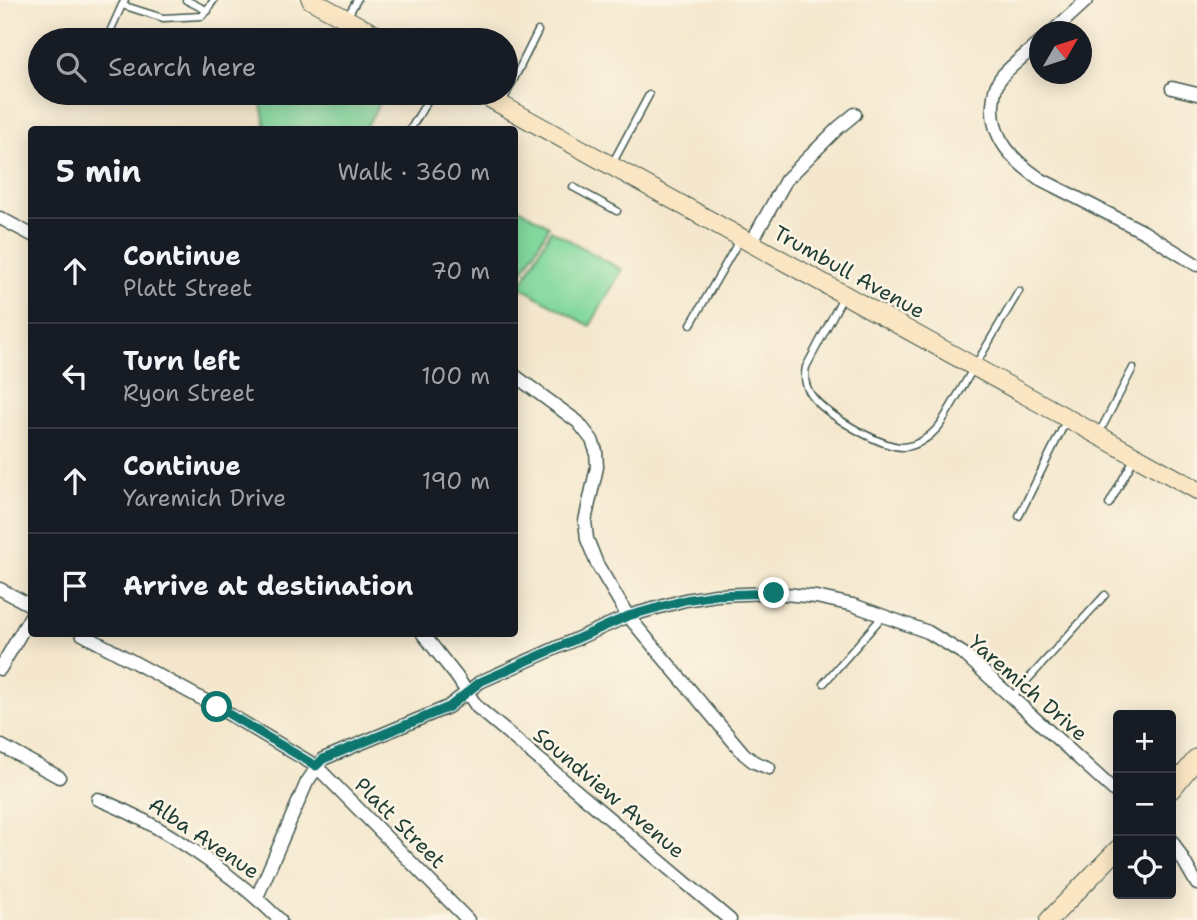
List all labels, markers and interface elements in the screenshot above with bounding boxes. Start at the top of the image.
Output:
north arrow [1029,21,1092,84]
search box [28,28,518,105]
icon: search [52,48,90,86]
text: Search here [108,49,257,84]
text: 5 min [56,151,141,192]
text: Walk · 360 m [337,157,490,187]
street label: Trumbull Avenue [768,219,930,325]
text: Continue [123,238,241,273]
icon: ahead [56,252,94,290]
text: 70 m [431,256,490,286]
text: Platt Street [123,273,252,303]
text: Turn left [123,343,240,378]
icon: left [56,357,94,395]
text: 100 m [421,361,490,391]
text: Ryon Street [123,378,255,408]
text: Continue [123,448,241,483]
icon: ahead [56,462,94,500]
text: 190 m [422,466,490,496]
text: Yaremich Drive [123,483,286,513]
icon: arrive [56,567,94,605]
text: Arrive at destination [123,568,413,603]
route end [758,577,789,608]
street label: Yaremich Drive [963,629,1093,747]
route start [201,691,232,722]
map controls [1113,710,1176,899]
button: + [1113,710,1176,773]
street label: Soundview Avenue [527,721,691,865]
street label: Platt Street [348,771,452,875]
button: − [1113,773,1176,836]
street label: Alba Avenue [143,791,265,885]
button: locate [1113,836,1176,899]

